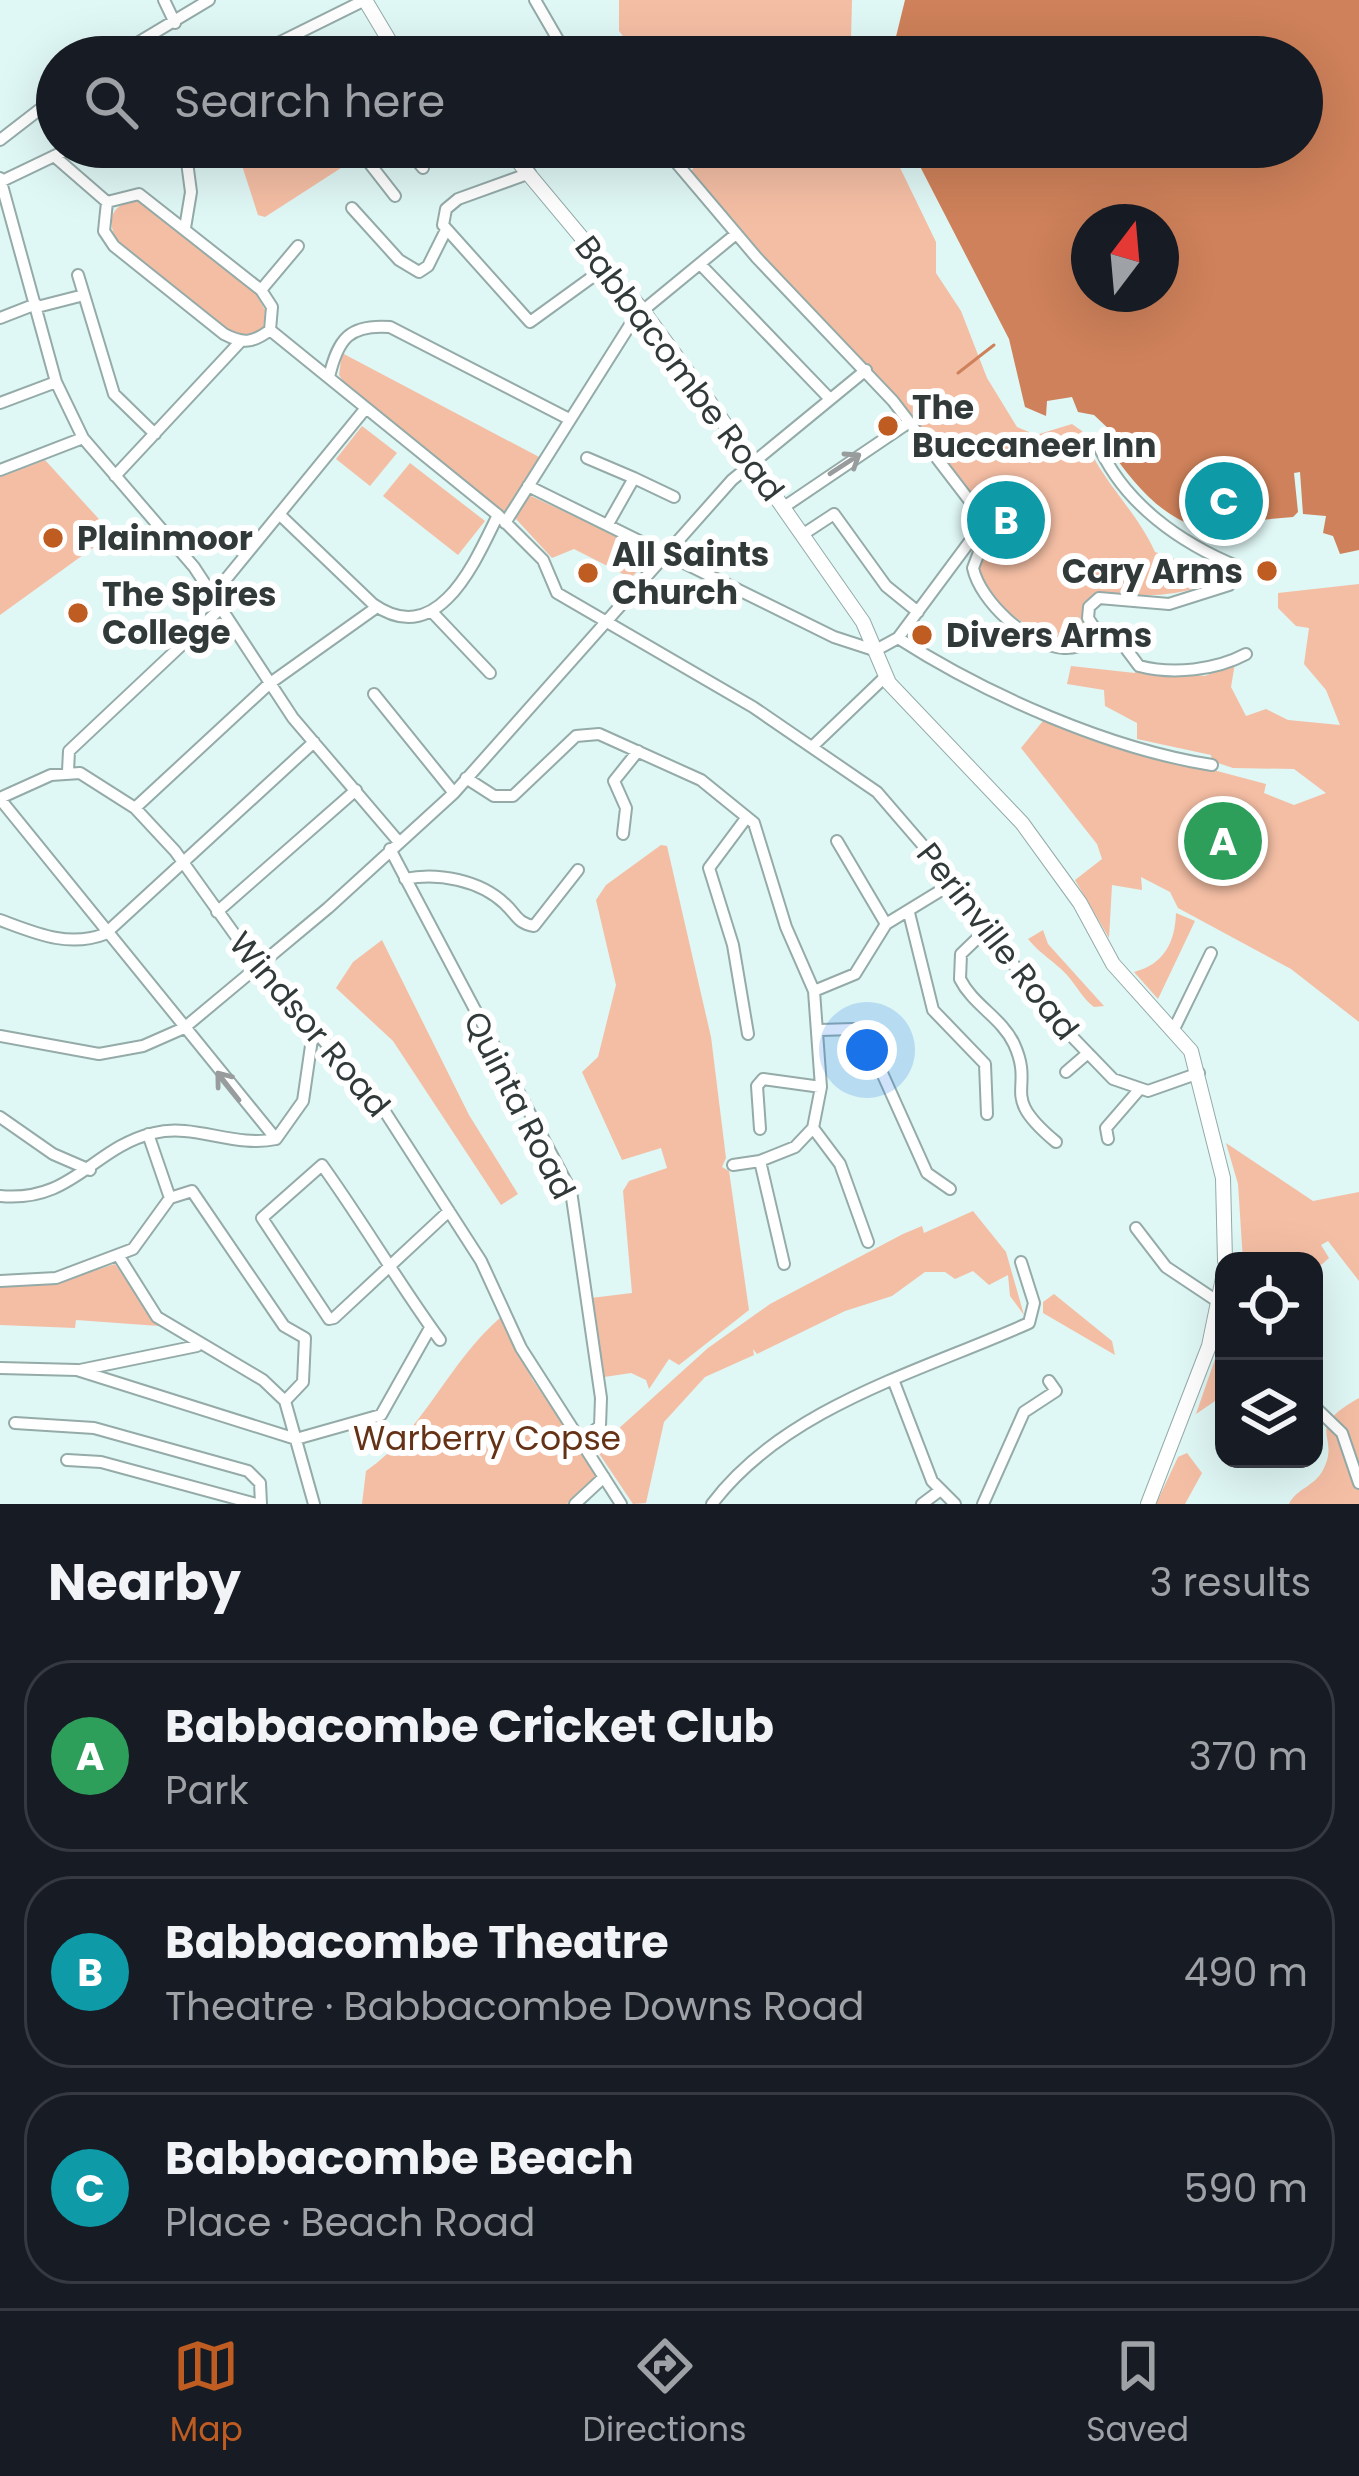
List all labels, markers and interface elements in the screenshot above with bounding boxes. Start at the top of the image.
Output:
search box [36,36,1323,168]
icon: search [78,69,144,135]
text: Search here [174,70,445,133]
north arrow [1071,204,1179,312]
street label: Babbacombe Road [564,226,795,511]
place label: The Buccaneer Inn [912,384,1157,469]
marker: The Buccaneer Inn [875,413,901,439]
one-way arrow [828,452,862,477]
pin: C [1185,456,1263,546]
pin: B [967,475,1045,565]
place label: Plainmoor [77,515,253,562]
marker: Plainmoor [40,525,66,551]
place label: All Saints Church [612,531,769,616]
place label: Cary Arms [1062,548,1243,595]
marker: Cary Arms [1254,558,1280,584]
marker: All Saints Church [575,560,601,586]
place label: The Spires College [102,571,276,656]
marker: The Spires College [65,600,91,626]
place label: Divers Arms [946,612,1152,659]
marker: Divers Arms [909,622,935,648]
pin: A [1184,796,1262,886]
street label: Perinville Road [905,833,1090,1050]
street label: Windsor Road [218,921,401,1127]
street label: Quinta Road [452,1003,587,1207]
your location [837,1020,897,1080]
one-way arrow [215,1070,242,1102]
map controls [1215,1252,1323,1468]
button: locate [1215,1252,1323,1360]
button: layers [1215,1360,1323,1468]
park label: Warberry Copse [353,1415,621,1462]
text: Nearby [48,1546,241,1618]
text: 3 results [1149,1555,1311,1610]
text: Babbacombe Cricket Club [165,1695,774,1758]
text: A [76,1729,104,1784]
text: 370 m [1189,1729,1308,1784]
text: Park [165,1763,249,1818]
text: Babbacombe Theatre [165,1911,669,1974]
text: B [77,1945,103,2000]
text: 490 m [1184,1945,1308,2000]
text: Theatre · Babbacombe Downs Road [165,1979,864,2034]
text: Babbacombe Beach [165,2127,634,2190]
text: C [75,2161,105,2216]
text: 590 m [1184,2161,1308,2216]
text: Place · Beach Road [165,2195,535,2250]
tab: Map [170,2333,243,2455]
tab: Directions [583,2333,746,2455]
tab: Saved [1086,2333,1189,2455]

